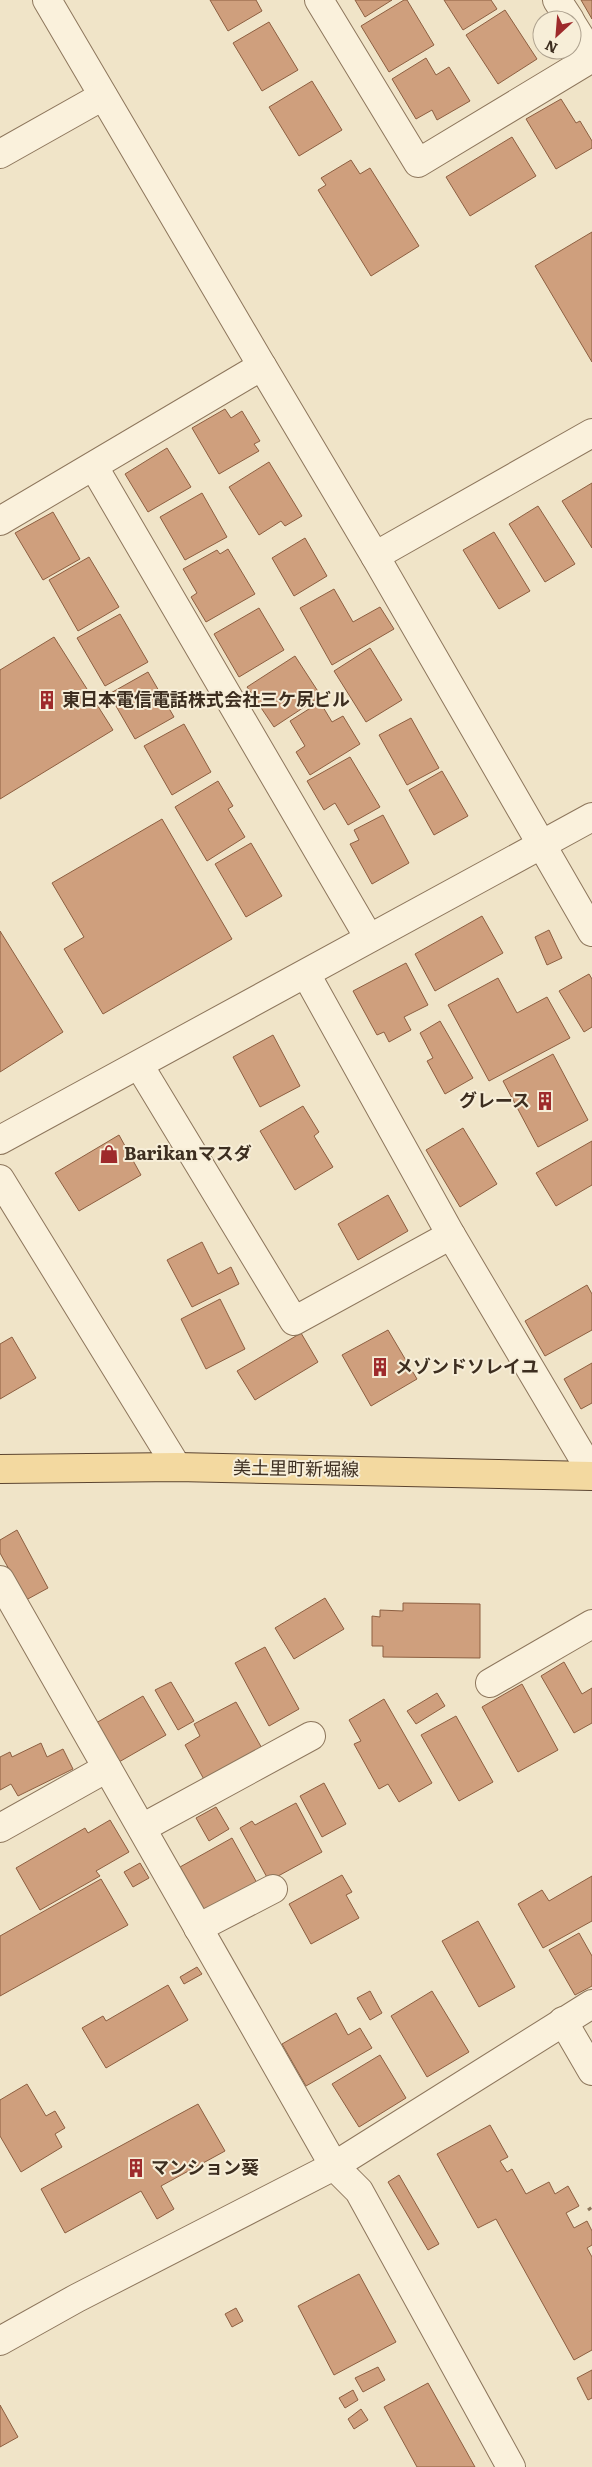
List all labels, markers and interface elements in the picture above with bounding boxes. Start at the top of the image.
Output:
north arrow [532,10,582,60]
text: N [541,36,561,59]
place label: 東日本電信電話株式会社三ケ尻ビル [62,685,350,712]
building icon: 東日本電信電話株式会社三ケ尻ビル [36,689,58,711]
place label: グレース [459,1086,530,1113]
building icon: グレース [534,1090,556,1112]
place label: Barikanマスダ [124,1139,252,1166]
shop icon: Barikanマスダ [98,1143,120,1165]
place label: メゾンドソレイユ [395,1352,539,1379]
building icon: メゾンドソレイユ [369,1356,391,1378]
street label: 美土里町新堀線 [233,1453,359,1482]
place label: マンション葵 [151,2153,259,2180]
building icon: マンション葵 [125,2157,147,2179]

